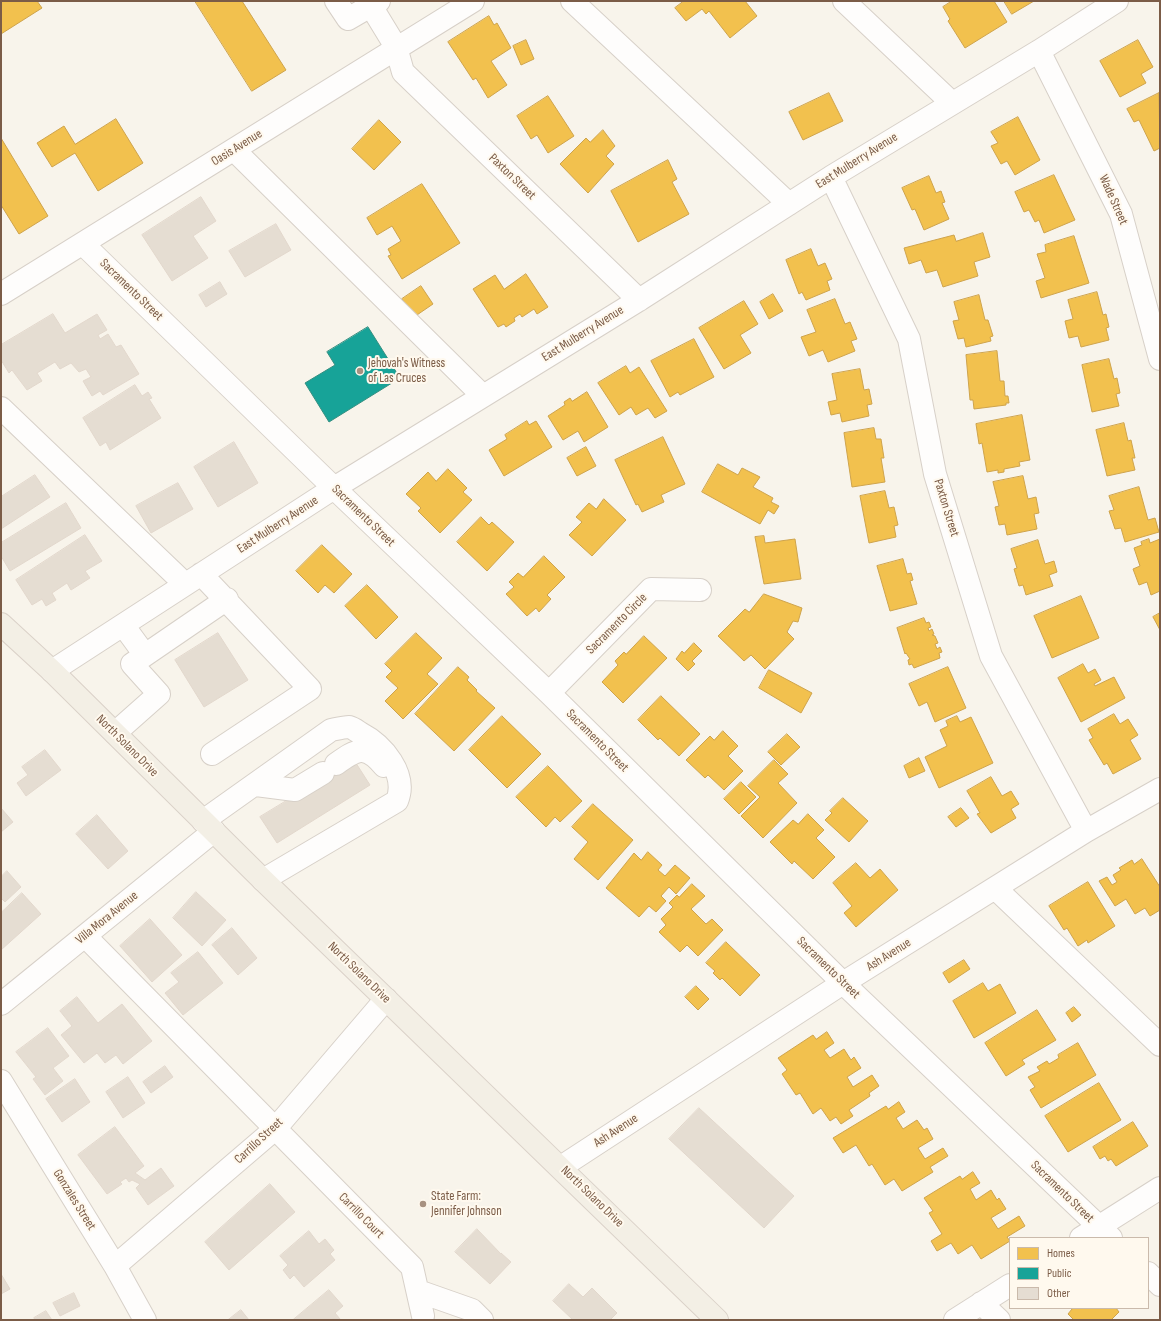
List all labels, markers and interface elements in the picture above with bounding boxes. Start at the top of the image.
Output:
street label: Oasis Avenue [209,126,265,170]
street label: East Mulberry Avenue [813,130,901,192]
street label: Paxton Street [485,151,539,203]
street label: Wade Street [1095,172,1131,228]
street label: Sacramento Street [96,256,166,324]
street label: East Mulberry Avenue [539,303,627,365]
place label: Jehovah's Witness of Las Cruces [368,356,445,387]
marker: Jehovah's Witness of Las Cruces [355,366,365,376]
street label: Paxton Street [930,477,962,539]
street label: Sacramento Street [328,482,398,550]
street label: East Mulberry Avenue [235,493,321,557]
street label: Sacramento Circle [583,590,651,658]
street label: Sacramento Street [562,706,632,776]
street label: North Solano Drive [93,712,161,780]
street label: Villa Mora Avenue [73,888,141,948]
street label: Sacramento Street [793,934,863,1002]
street label: Ash Avenue [864,935,914,975]
street label: North Solano Drive [324,939,394,1007]
street label: Ash Avenue [591,1111,641,1151]
street label: Carrillo Street [231,1115,287,1167]
street label: Sacramento Street [1027,1158,1097,1226]
street label: North Solano Drive [557,1163,627,1231]
street label: Gonzales Street [49,1167,99,1233]
place label: State Farm: Jennifer Johnson [431,1189,502,1220]
street label: Carrillo Court [335,1190,387,1242]
marker: State Farm: Jennifer Johnson [418,1199,428,1209]
legend [1009,1237,1149,1309]
text: Homes [1047,1246,1075,1261]
text: Public [1047,1266,1072,1281]
text: Other [1047,1286,1070,1301]

